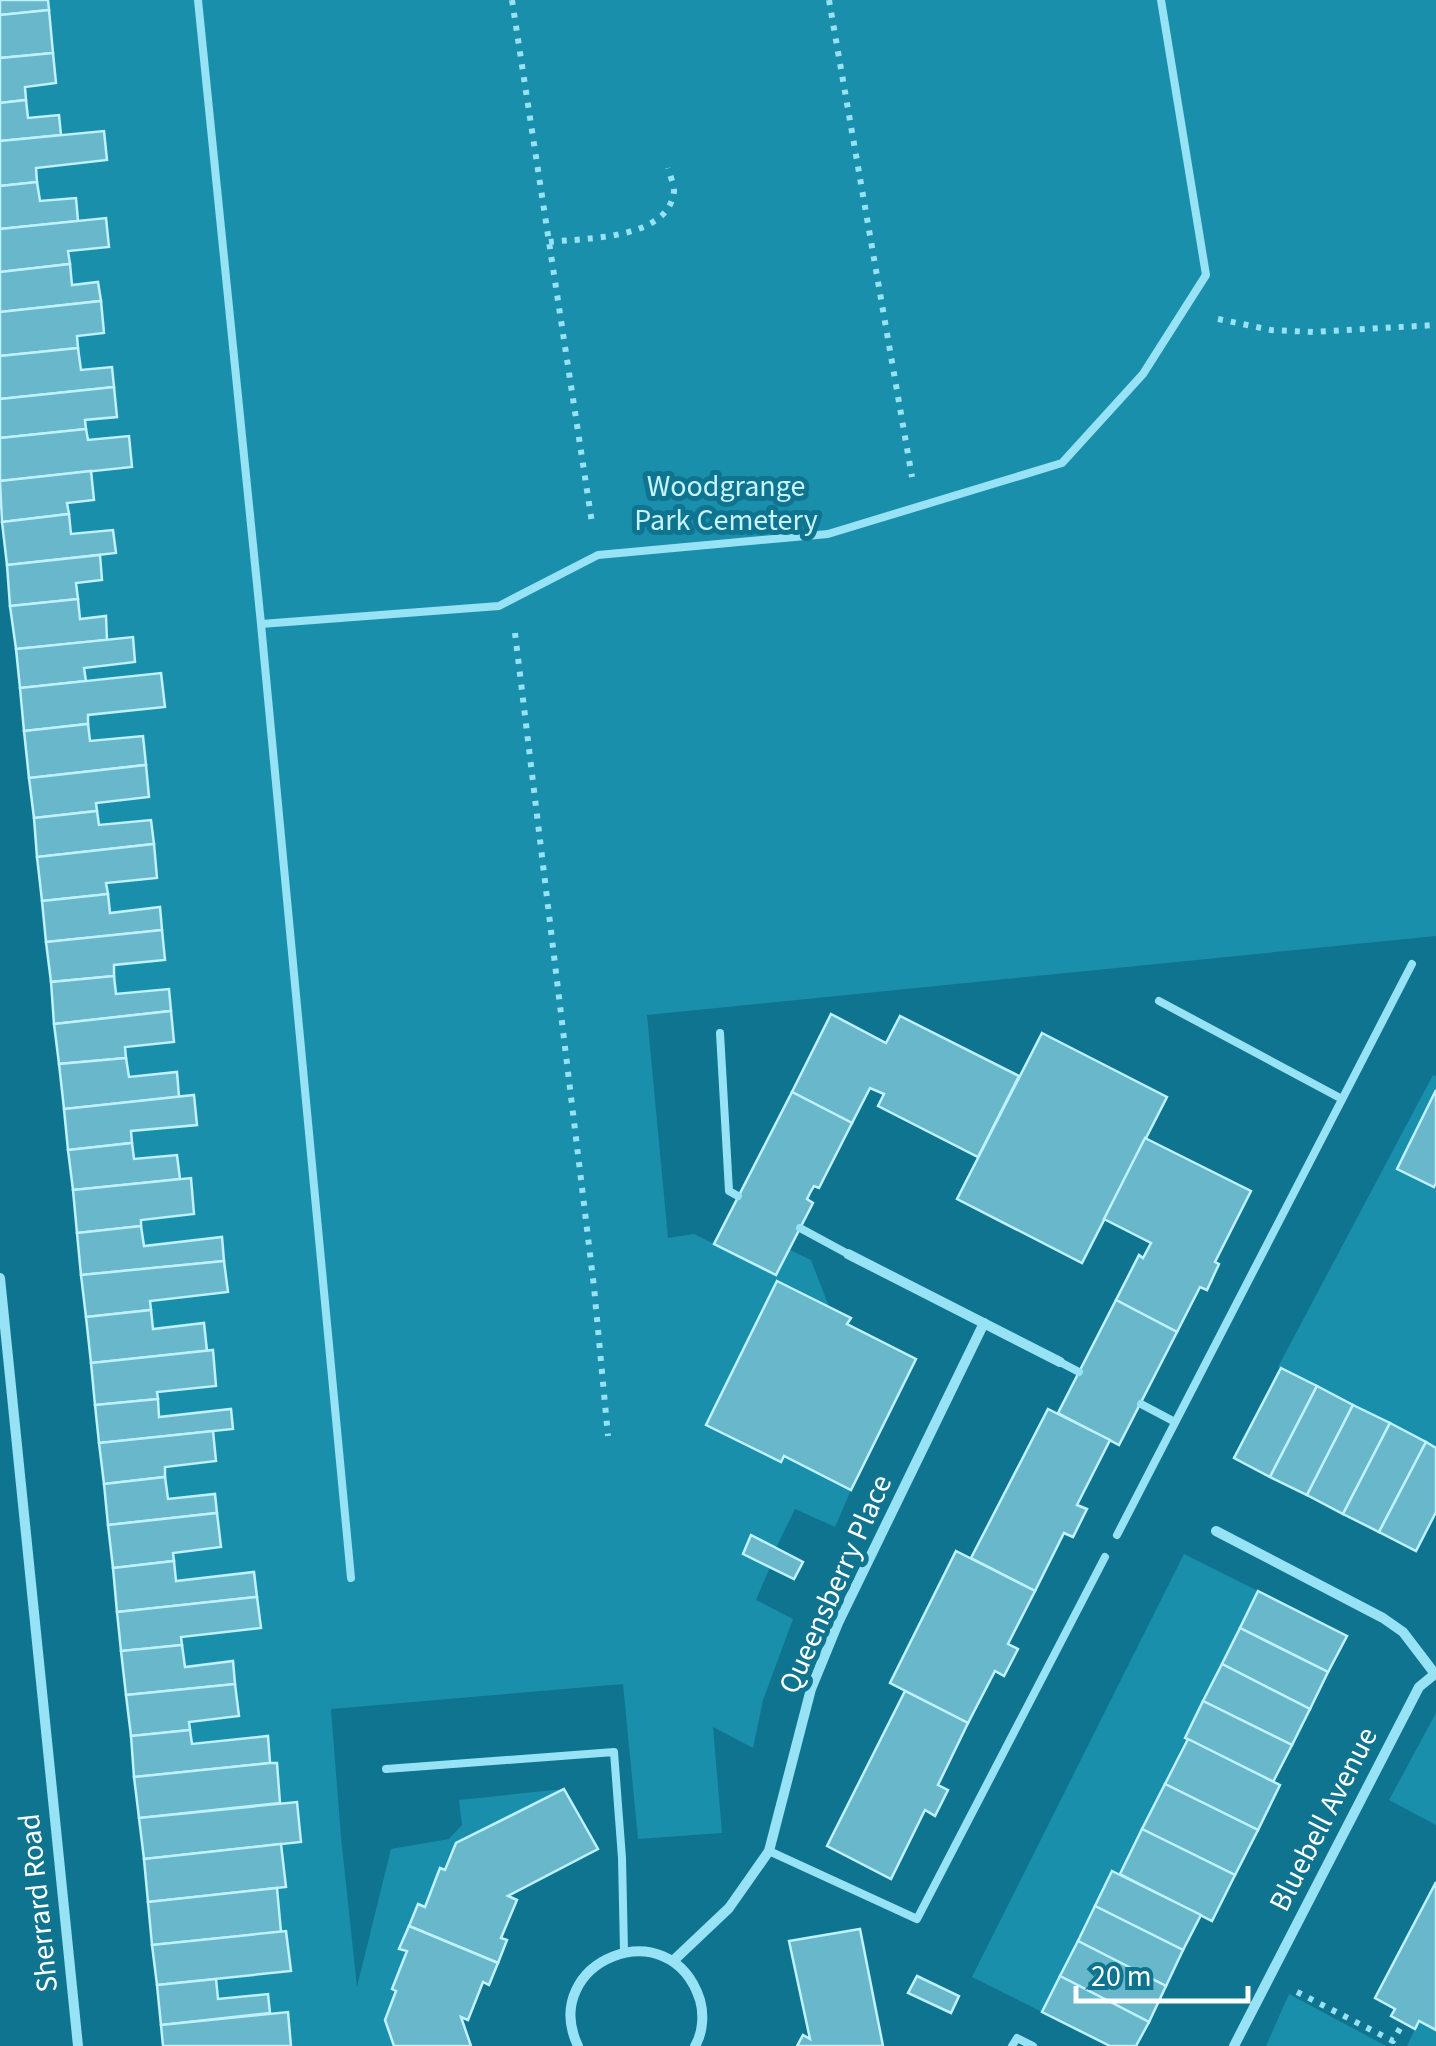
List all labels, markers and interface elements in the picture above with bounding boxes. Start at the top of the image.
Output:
park label: Woodgrange Park Cemetery [634,465,818,542]
street label: Queensberry Place [768,1468,903,1701]
street label: Bluebell Avenue [1258,1720,1388,1919]
street label: Sherrard Road [8,1811,69,1995]
scale bar [1076,1941,1248,2003]
text: 20 m [1091,1955,1152,1998]

